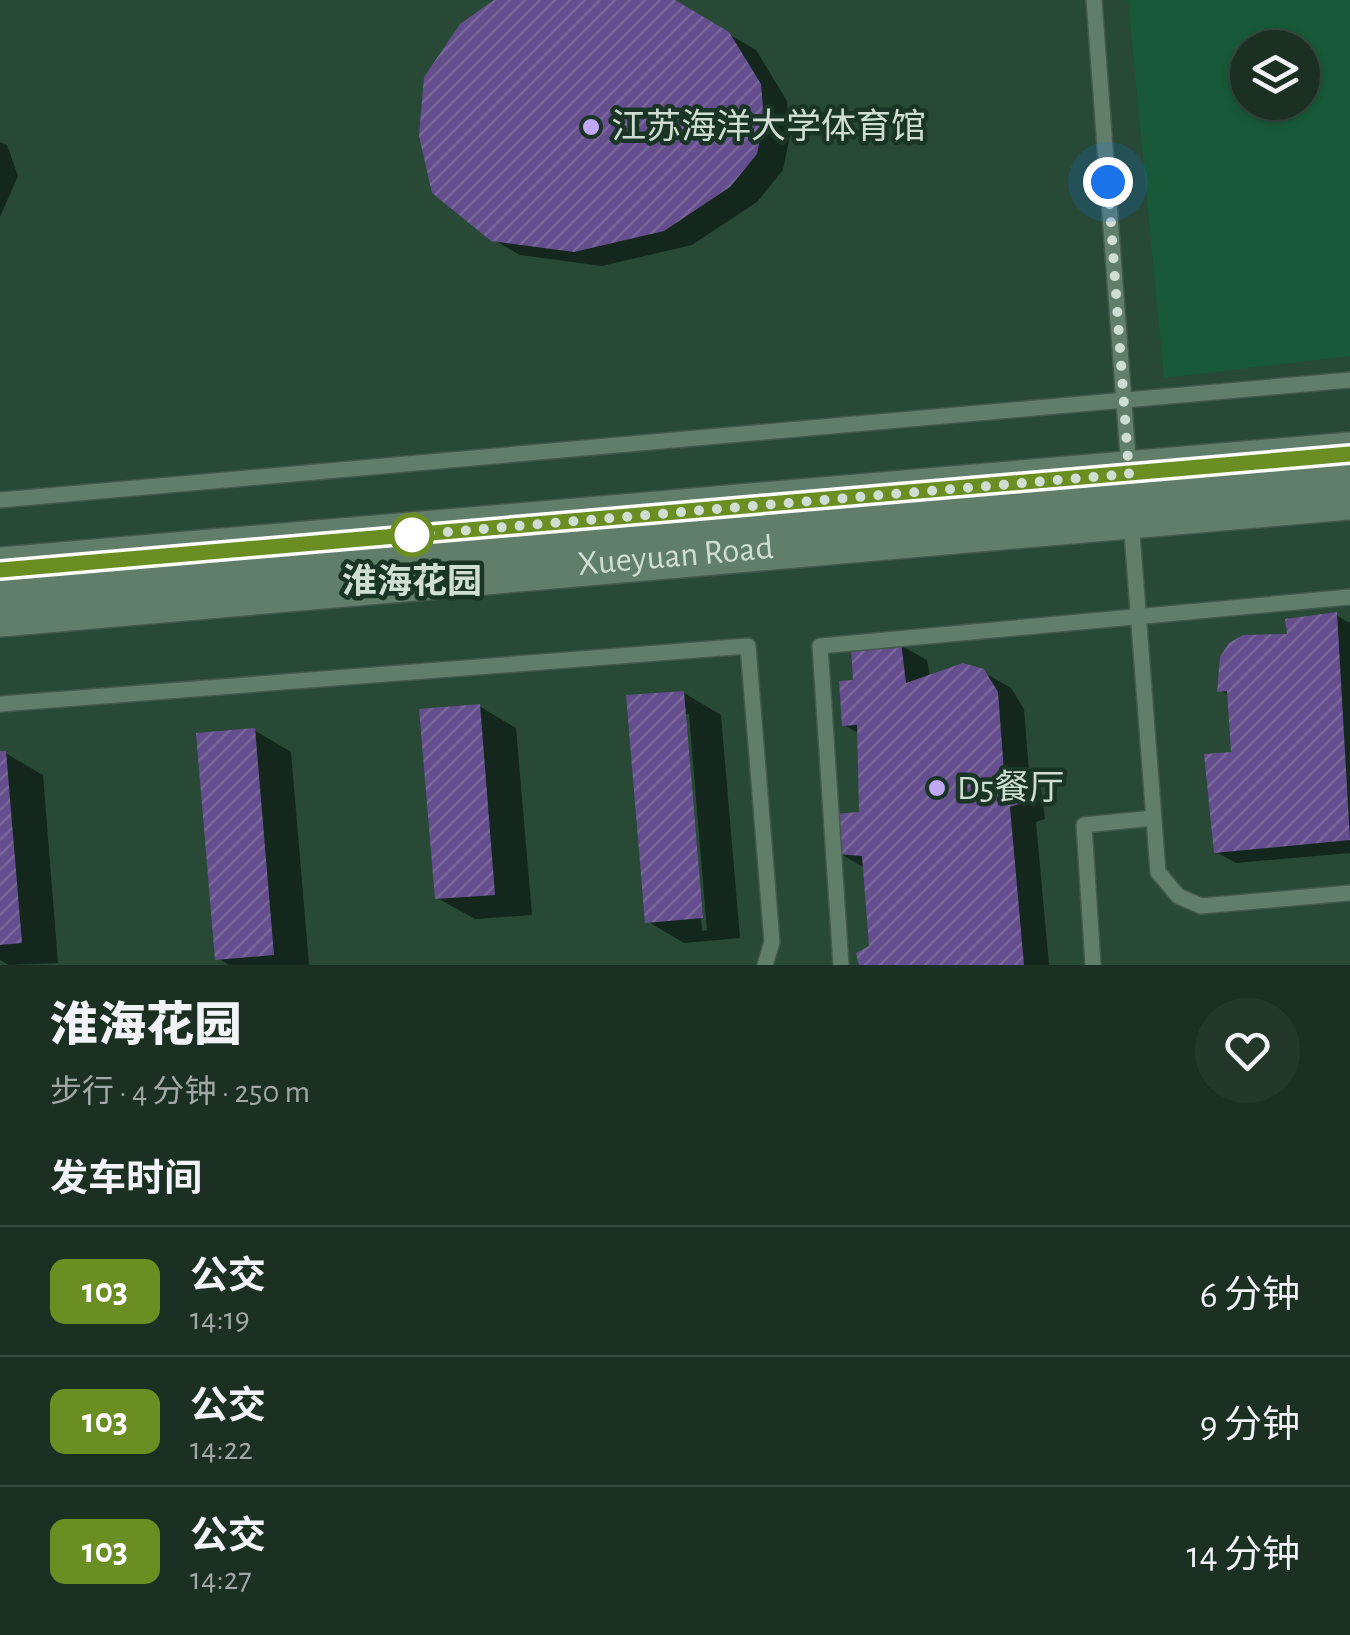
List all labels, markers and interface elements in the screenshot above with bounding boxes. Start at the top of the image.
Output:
map controls [1230,30,1320,120]
button: layers [1230,30,1320,120]
place label: 江苏海洋大学体育馆 [611,108,926,145]
marker: 江苏海洋大学体育馆 [580,116,602,138]
your location [1083,157,1133,207]
marker: 淮海花园 [391,514,433,556]
street label: Xueyuan Road [576,530,775,581]
place label: 淮海花园 [342,563,482,600]
place label: D5餐厅 [957,769,1064,806]
marker: D5餐厅 [926,777,948,799]
button: heart [1195,998,1300,1103]
text: 淮海花园 [50,1003,242,1051]
text: 步行 · 4 分钟 · 250 m [50,1076,310,1108]
text: 发车时间 [50,1161,202,1199]
text: 公交 [190,1258,266,1296]
text: 103 [82,1274,128,1309]
text: 6 分钟 [1200,1277,1300,1315]
text: 14:19 [190,1303,250,1335]
text: 公交 [190,1388,266,1426]
text: 103 [82,1404,128,1439]
text: 9 分钟 [1200,1407,1300,1445]
text: 14:22 [190,1433,253,1465]
text: 公交 [190,1518,266,1556]
text: 103 [82,1534,128,1569]
text: 14 分钟 [1186,1537,1300,1575]
text: 14:27 [190,1563,252,1595]

